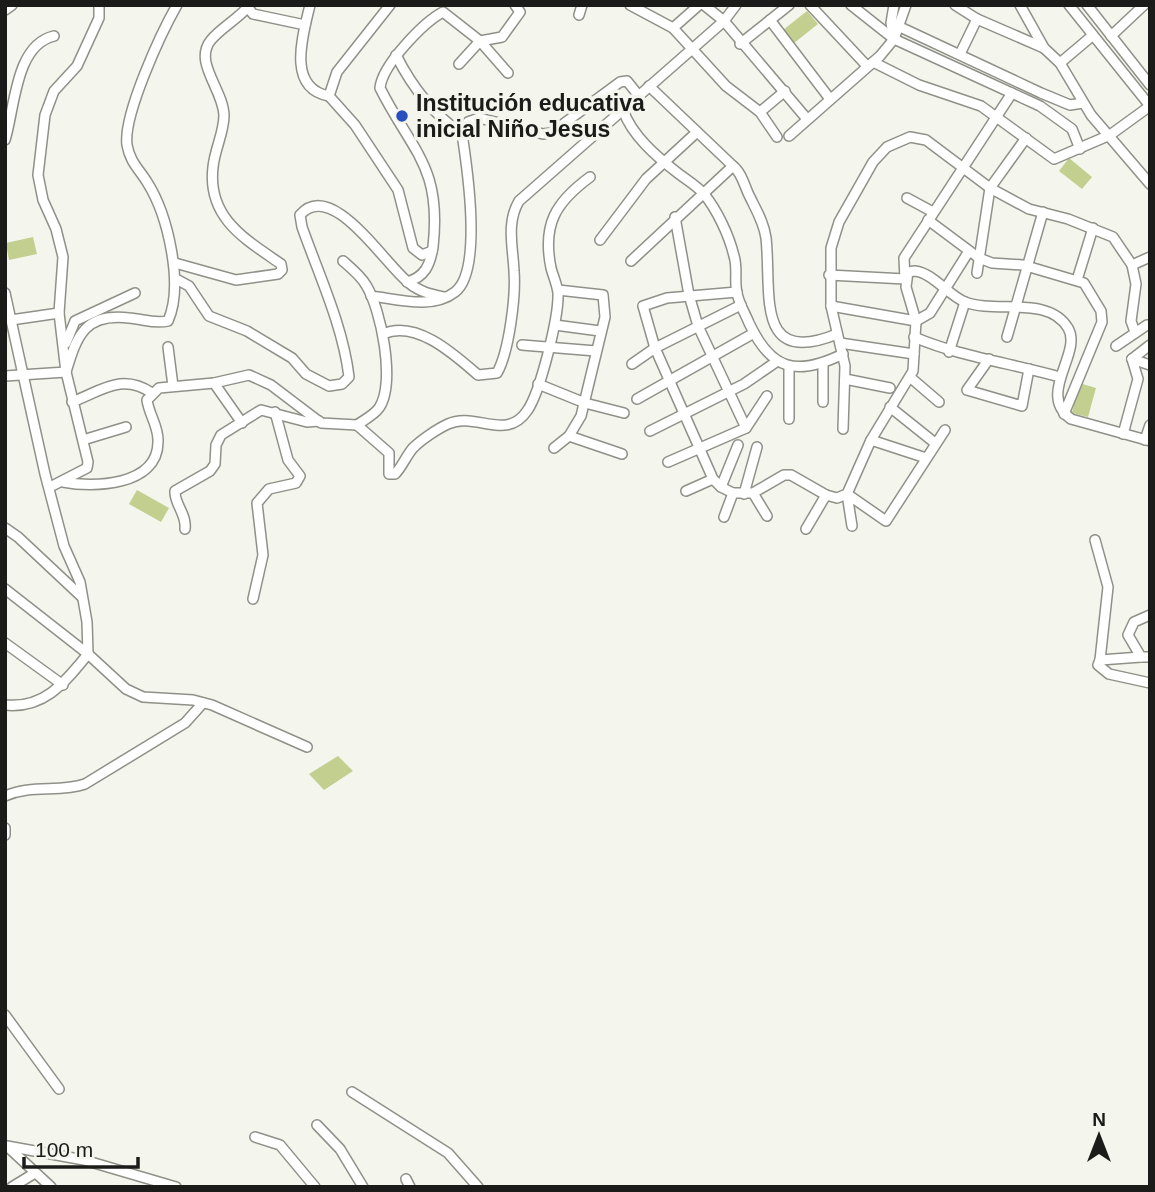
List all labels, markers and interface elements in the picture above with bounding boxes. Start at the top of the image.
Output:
place label: Institución educativa inicial Niño Jesus [416,90,645,142]
marker: Institución educativa inicial Niño Jesus [394,108,410,124]
north arrow [1064,1101,1134,1171]
text: N [1092,1109,1106,1130]
scale bar [24,1126,138,1170]
text: 100 m [35,1138,93,1161]

